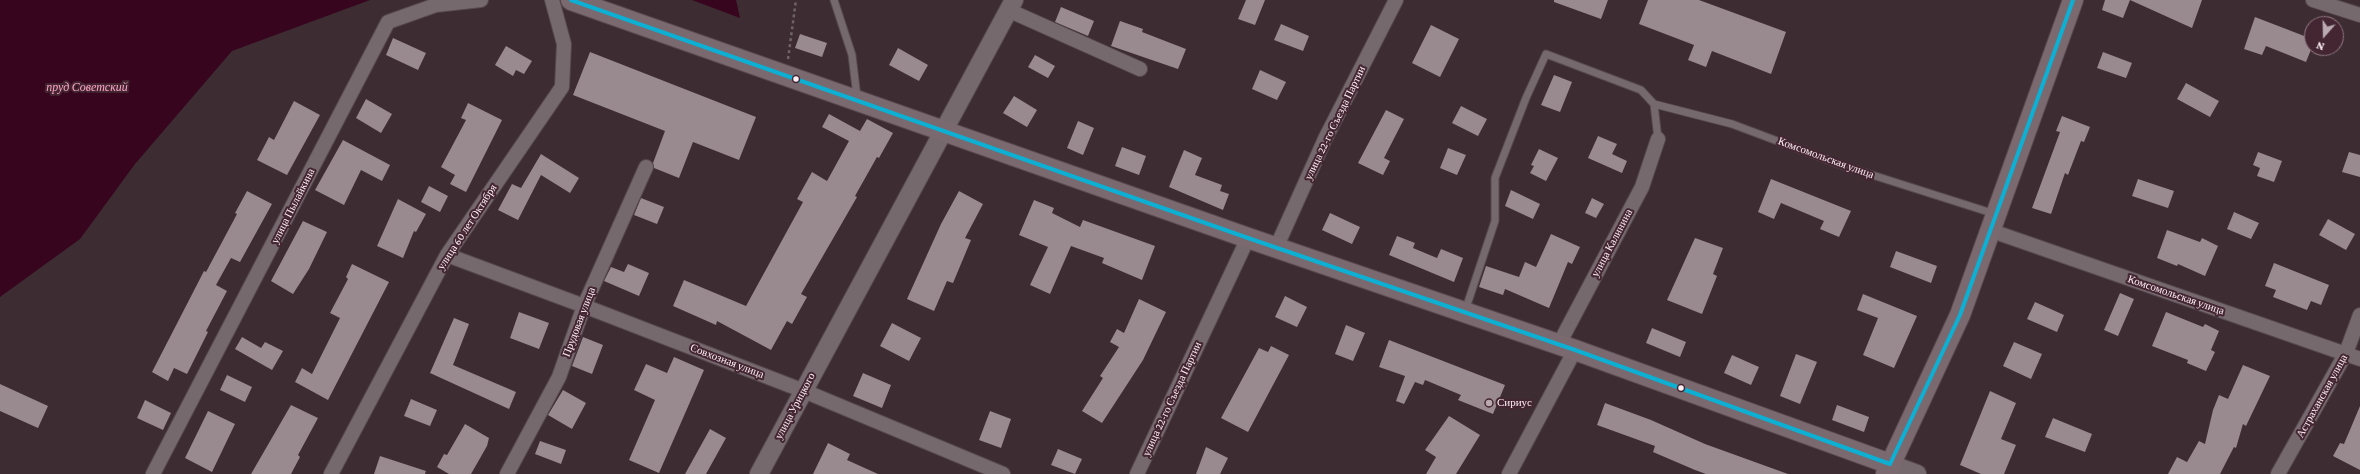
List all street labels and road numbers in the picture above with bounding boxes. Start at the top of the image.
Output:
street label: улица 22-го Съезда Партии [1302,64,1368,182]
street label: Комсомольская улица [1776,134,1876,182]
street label: улица Пылайкина [268,166,318,246]
street label: улица 60 лет Октября [434,182,500,272]
street label: улица Калинина [1588,207,1636,279]
street label: Комсомольская улица [2126,272,2226,318]
street label: Прудовая улица [560,285,598,359]
street label: улица 22-го Съезда Партии [1140,340,1204,458]
street label: Совхозная улица [688,341,766,381]
street label: Астраханская улица [2294,352,2350,440]
street label: улица Урицкого [772,371,818,441]

